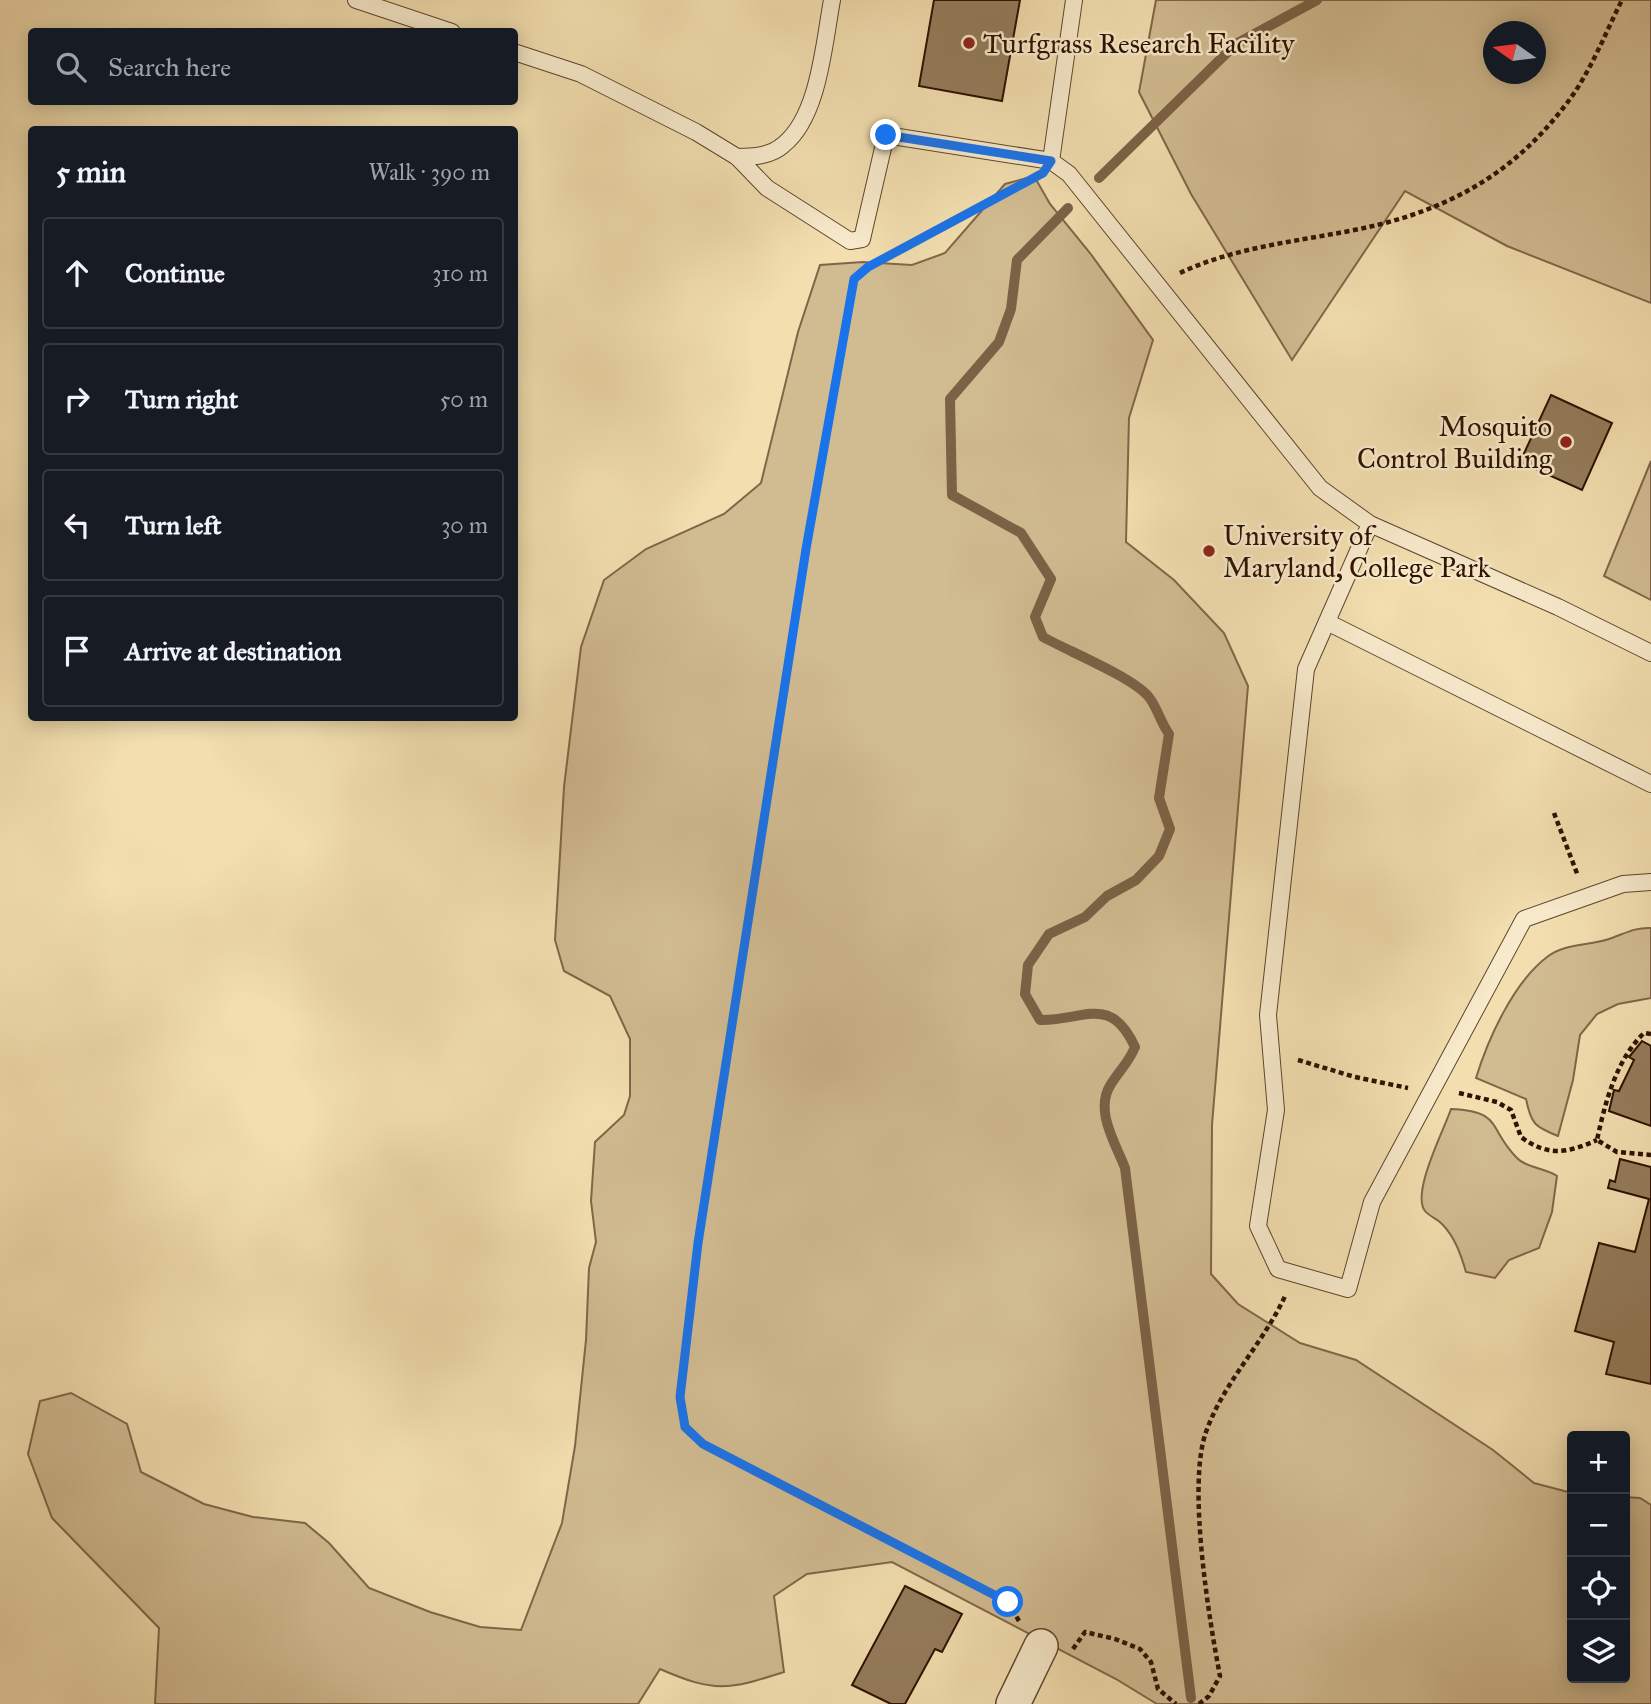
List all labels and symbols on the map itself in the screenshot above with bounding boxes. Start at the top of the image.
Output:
north arrow [1483,21,1546,84]
place label: Turfgrass Research Facility [983,26,1295,61]
marker: Turfgrass Research Facility [961,35,977,51]
route end [870,119,901,150]
place label: Mosquito Control Building [1357,409,1553,476]
marker: Mosquito Control Building [1558,434,1574,450]
place label: University of Maryland, College Park [1223,518,1490,585]
marker: University of Maryland, College Park [1201,543,1217,559]
route start [992,1586,1023,1617]

